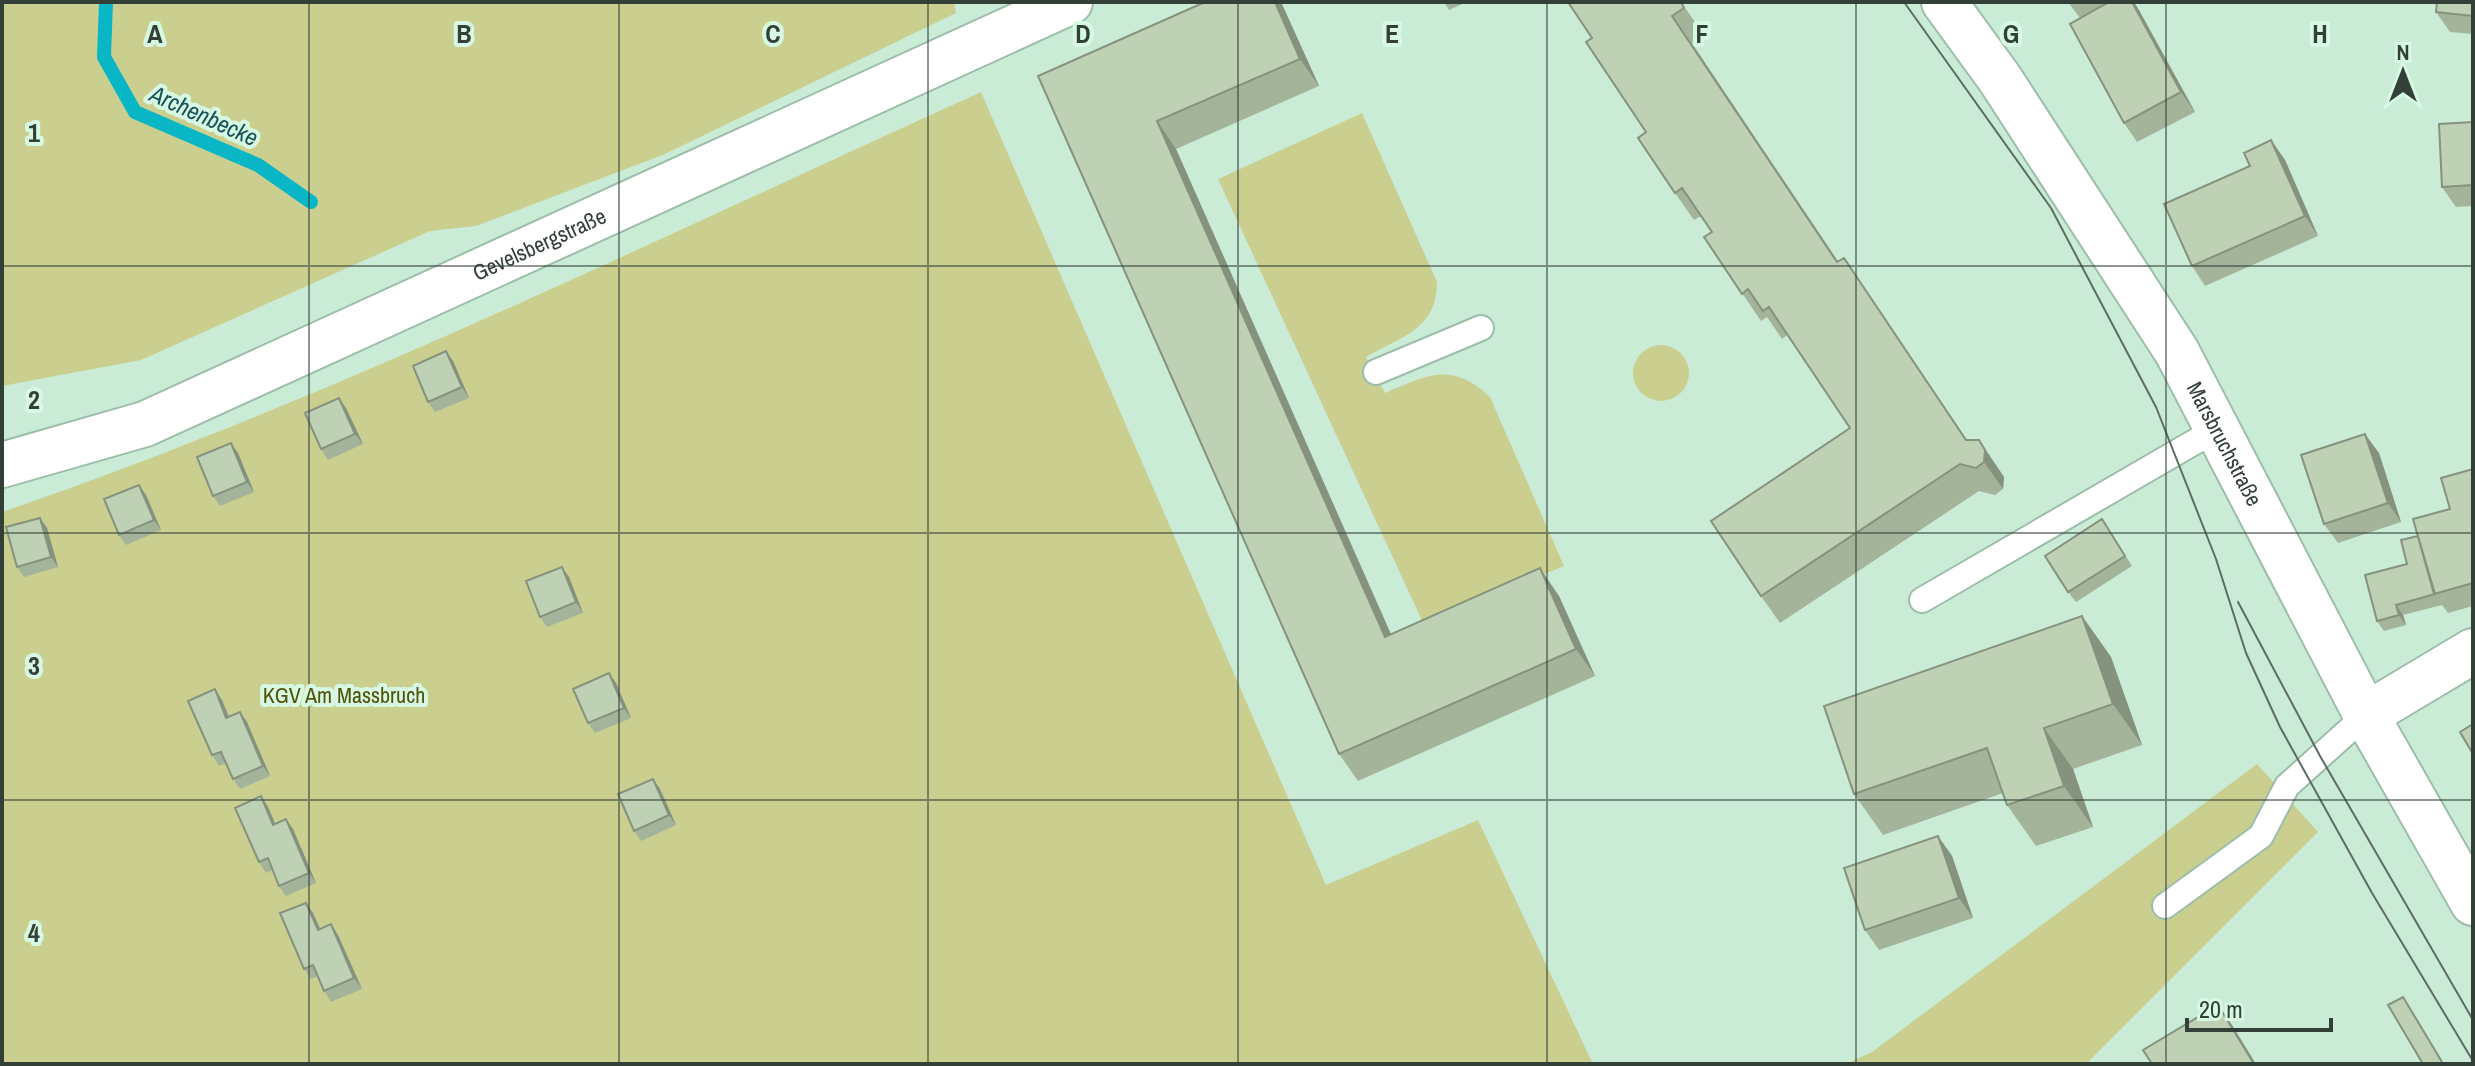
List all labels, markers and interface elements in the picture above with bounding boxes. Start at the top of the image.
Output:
text: A [147,16,163,51]
text: B [456,16,472,51]
text: C [765,16,781,51]
text: D [1075,16,1091,51]
text: E [1385,16,1399,51]
text: F [1695,16,1709,51]
text: G [2003,16,2019,51]
text: H [2312,16,2328,51]
north arrow [2363,32,2443,112]
text: N [2396,37,2410,67]
water label: Archenbecke [145,77,263,153]
text: 1 [28,115,40,150]
street label: Gevelsbergstraße [468,201,611,288]
street label: Marsbruchstraße [2180,376,2270,511]
text: 2 [28,382,40,417]
text: 3 [28,648,40,683]
park label: KGV Am Massbruch [263,680,425,710]
text: 4 [28,915,40,950]
scale bar [2187,982,2331,1032]
text: 20 m [2199,993,2243,1025]

